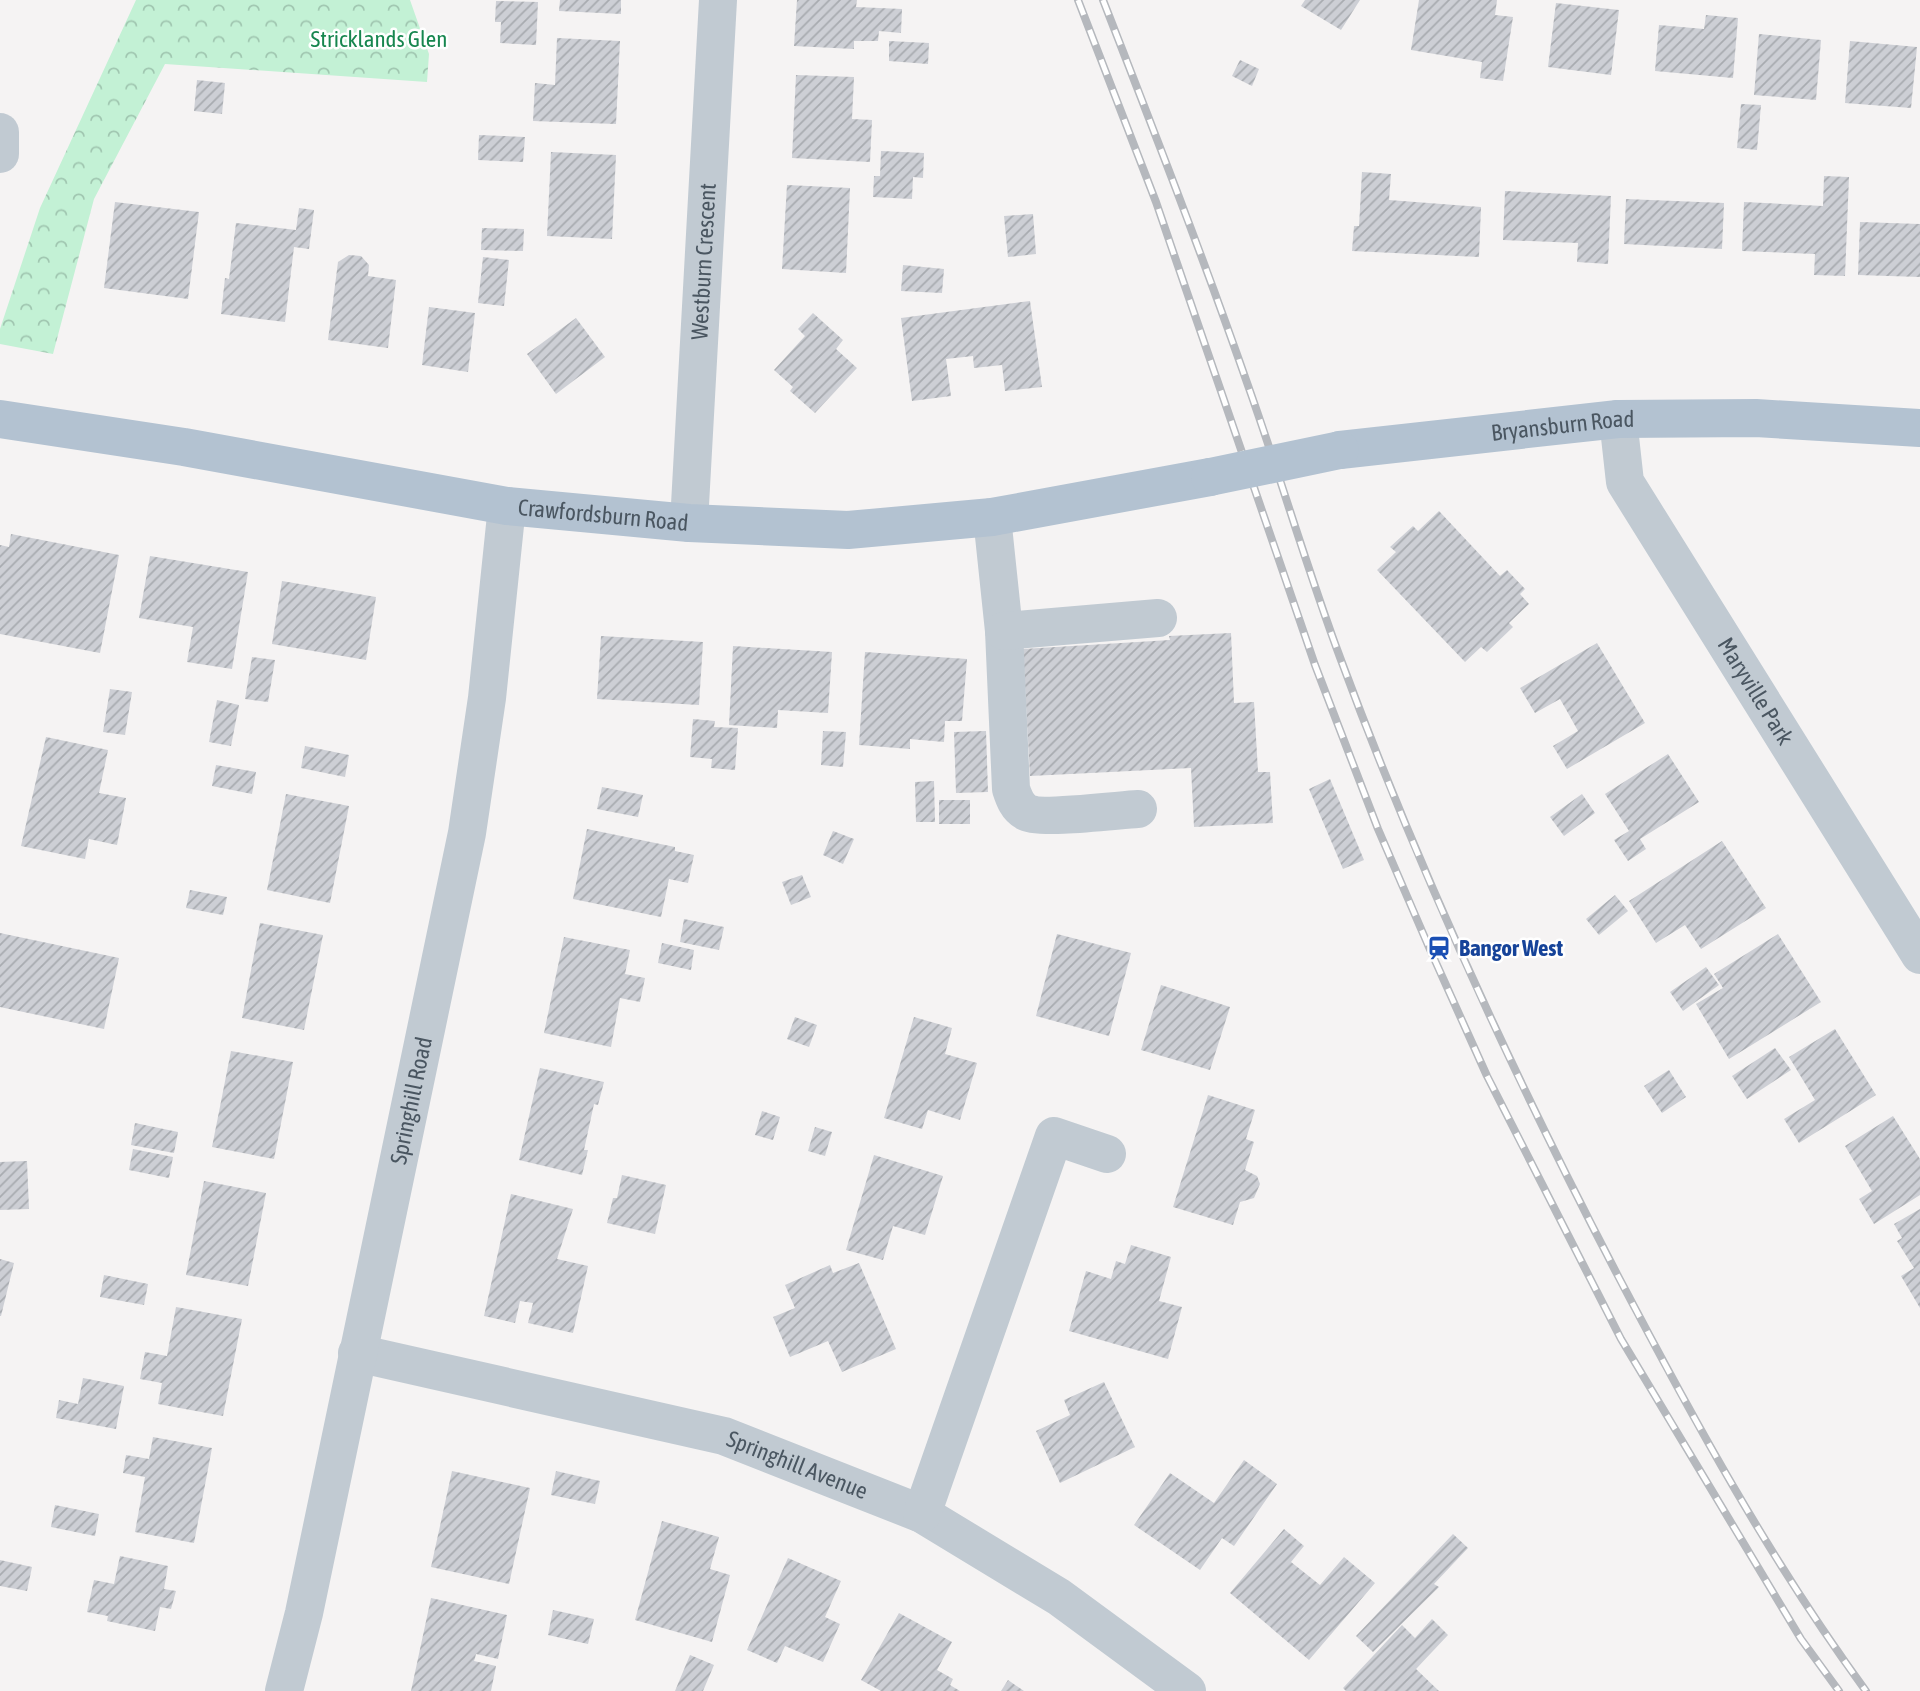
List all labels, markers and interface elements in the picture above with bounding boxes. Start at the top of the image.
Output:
park label: Stricklands Glen [311,26,447,52]
street label: Westburn Crescent [686,182,721,340]
street label: Bryansburn Road [1490,406,1634,446]
street label: Crawfordsburn Road [517,494,690,536]
street label: Maryville Park [1712,633,1799,750]
station icon: Bangor West [1425,934,1453,962]
place label: Bangor West [1459,935,1563,961]
street label: Springhill Road [385,1035,437,1167]
street label: Springhill Avenue [723,1425,871,1504]

